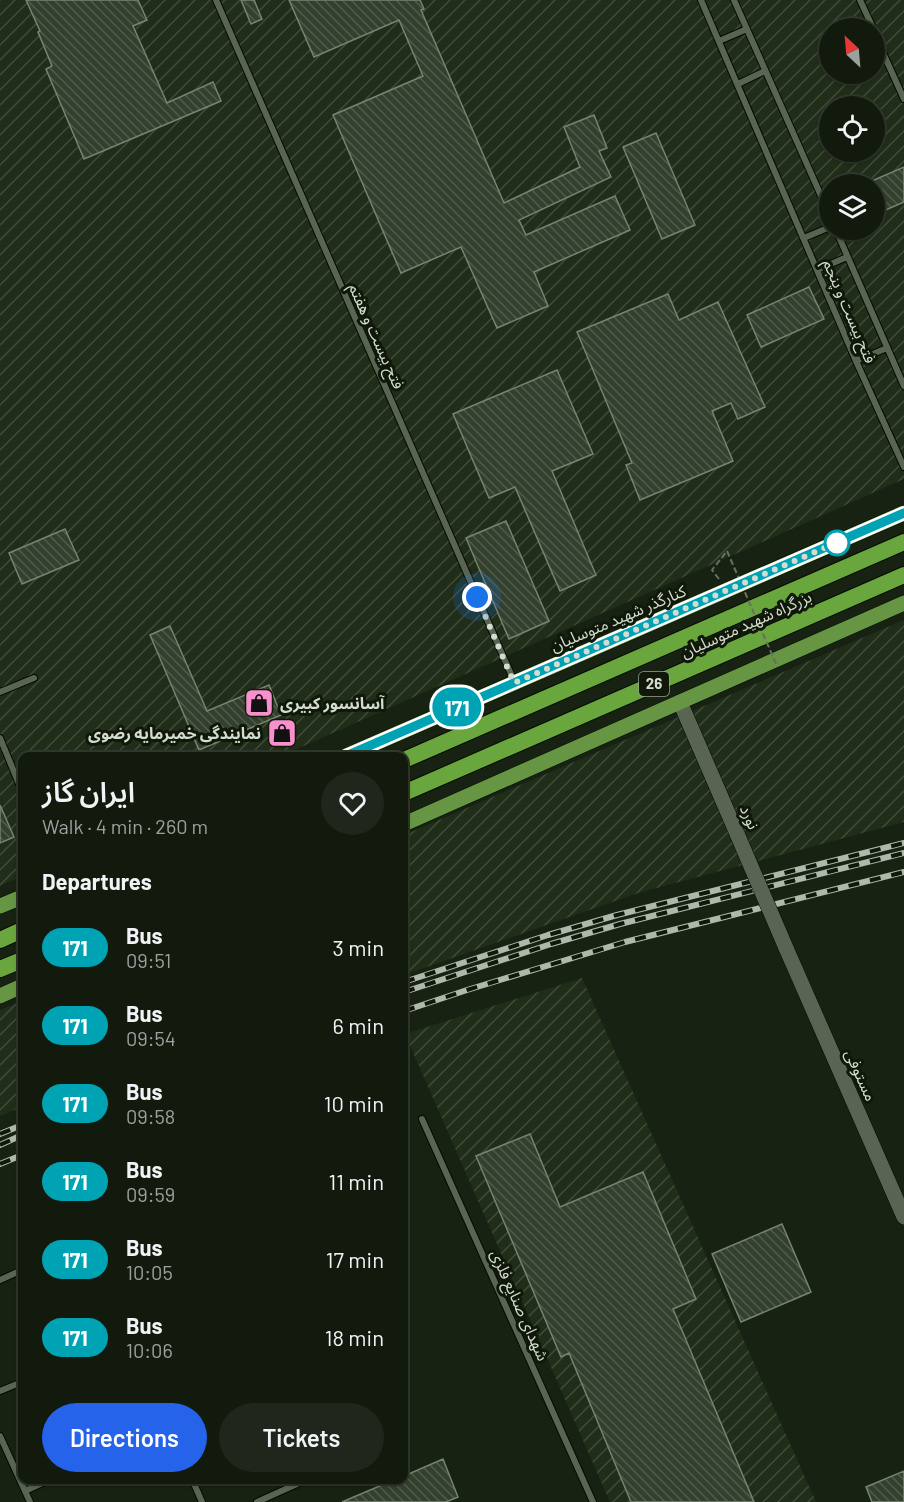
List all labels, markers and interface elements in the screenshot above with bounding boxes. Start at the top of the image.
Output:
north arrow [819,18,885,84]
map controls [819,18,885,240]
button: locate [819,96,885,162]
button: layers [819,174,885,240]
street label: فتح بیست و پنجم [816,256,881,367]
street label: فتح بیست و هفتم [342,280,409,393]
unlabelled marker [824,530,850,556]
street label: کنارگذر شهید متوسلیان [547,580,689,656]
your location [462,582,492,612]
street label: بزرگراه شهید متوسلیان [677,586,815,662]
road number: 26 [639,672,669,696]
shop icon: آسانسور کبیری [243,687,275,719]
line badge: 171 [422,688,492,726]
place label: آسانسور کبیری [280,693,385,713]
text: 171 [444,695,470,720]
shop icon: نمایندگی خمیرمایه رضوی [266,717,298,749]
place label: نمایندگی خمیرمایه رضوی [88,723,261,743]
button: heart [321,772,384,835]
text: ایران گاز [42,774,135,808]
street label: نورد [736,802,764,832]
text: Walk · 4 min · 260 m [42,814,208,838]
text: Departures [42,868,152,894]
text: Bus [126,922,163,948]
text: 3 min [333,934,384,960]
text: 171 [62,935,88,960]
text: 09:51 [126,948,171,972]
text: Bus [126,1000,163,1026]
text: 6 min [333,1012,384,1038]
text: 171 [62,1013,88,1038]
text: 09:54 [126,1026,176,1050]
street label: مستوفی [841,1046,881,1104]
text: Bus [126,1078,163,1104]
text: 10 min [324,1090,384,1116]
text: 171 [62,1091,88,1116]
text: 09:58 [126,1104,175,1128]
text: Bus [126,1156,163,1182]
text: 11 min [328,1168,384,1194]
text: 171 [62,1169,88,1194]
text: 09:59 [126,1182,175,1206]
text: Bus [126,1234,163,1260]
text: 17 min [326,1246,384,1272]
street label: شهدای صنایع فلزی [484,1246,554,1365]
text: 171 [62,1247,88,1272]
text: 10:05 [126,1260,173,1284]
text: Bus [126,1312,163,1338]
text: 18 min [325,1324,384,1350]
text: 171 [62,1325,88,1350]
text: 10:06 [126,1338,173,1362]
button: Directions [42,1403,207,1472]
button: Tickets [219,1403,384,1472]

